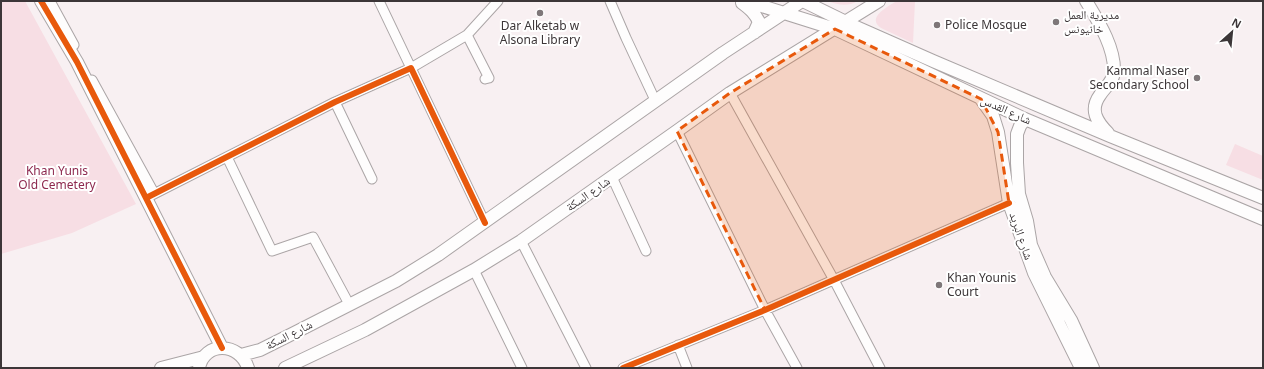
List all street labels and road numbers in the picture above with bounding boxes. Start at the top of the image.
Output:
street label: شارع القدس [978,91,1034,128]
street label: شارع السكة [562,172,613,215]
street label: شارع البريد [1005,210,1038,262]
street label: شارع السكة [263,316,315,354]

